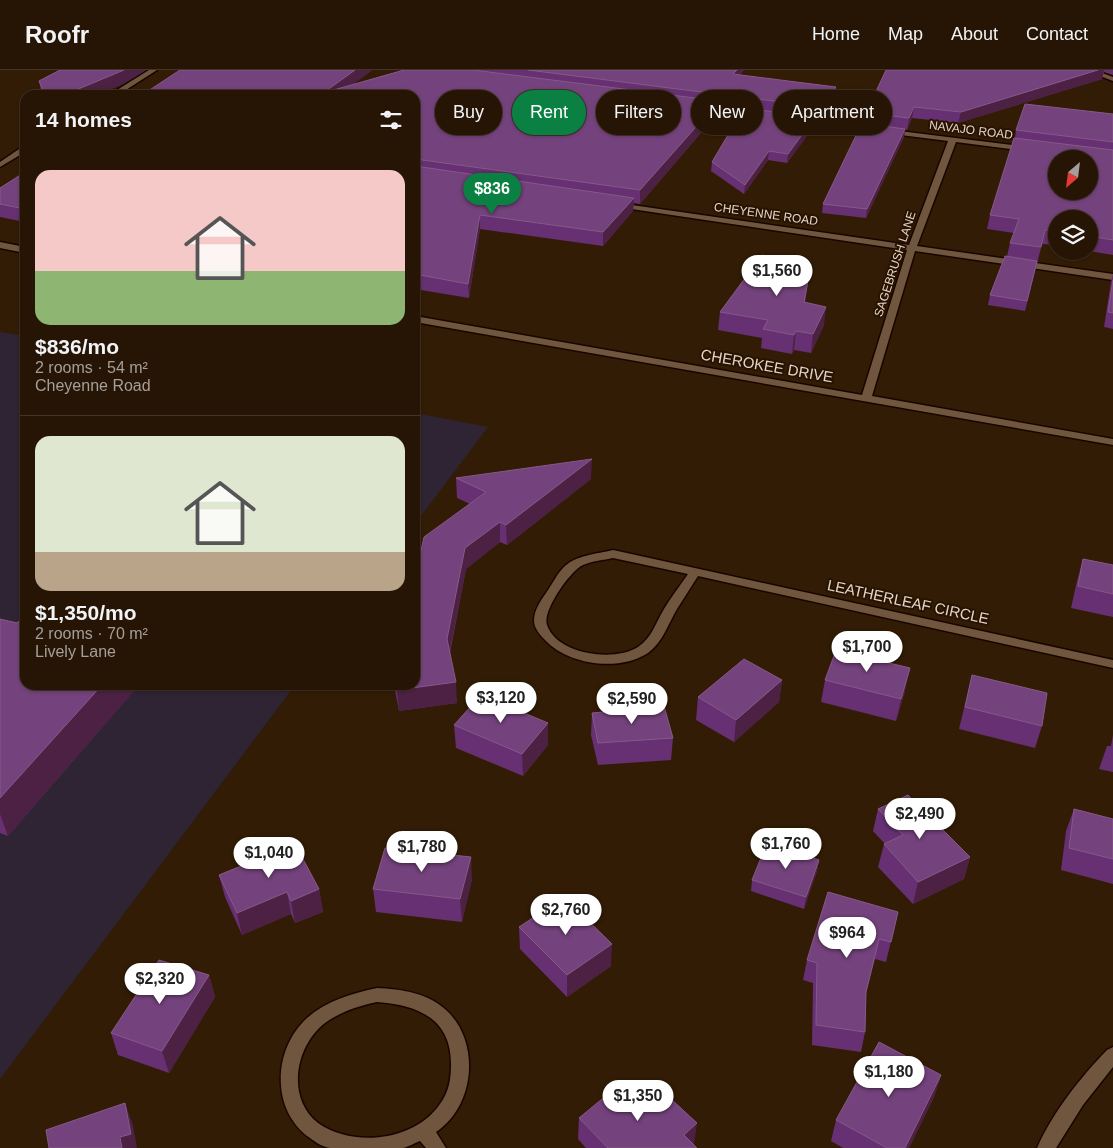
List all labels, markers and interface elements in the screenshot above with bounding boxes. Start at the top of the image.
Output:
text: Roofr [25,21,89,48]
text: Home [812,24,860,44]
text: Map [888,24,923,44]
text: About [951,24,998,44]
text: Contact [1026,24,1088,44]
chip: Buy [435,90,502,135]
chip: Rent [512,90,586,135]
chip: Filters [596,90,681,135]
chip: New [691,90,763,135]
chip: Apartment [773,90,892,135]
icon: filters [377,106,405,134]
text: 14 homes [35,108,132,131]
street label: NAVAJO ROAD [928,118,1014,142]
north arrow [1048,150,1098,200]
map controls [1048,150,1098,260]
pin: $836 [462,172,522,215]
text: $836 [474,180,510,197]
street label: CHEYENNE ROAD [713,200,819,228]
icon: home [175,203,265,293]
street label: SAGEBRUSH LANE [871,210,919,318]
button: layers [1048,210,1098,260]
pin: $1,560 [736,254,818,297]
text: $1,560 [753,262,801,279]
text: $836/mo [35,335,119,358]
street label: CHEROKEE DRIVE [700,345,835,386]
text: 2 rooms · 54 m² [35,359,148,376]
text: Cheyenne Road [35,377,151,394]
icon: home [175,468,265,558]
street label: LEATHERLEAF CIRCLE [826,576,990,627]
text: $1,350/mo [35,601,137,624]
text: 2 rooms · 70 m² [35,625,148,642]
pin: $1,700 [826,630,908,673]
text: $1,700 [843,638,891,655]
text: Lively Lane [35,643,116,660]
pin: $3,120 [460,682,542,724]
pin: $2,590 [591,682,673,725]
text: $3,120 [477,689,525,706]
text: $2,590 [608,690,656,707]
pin: $2,490 [879,798,961,840]
text: $2,490 [896,805,944,822]
pin: $1,760 [745,828,827,870]
pin: $1,780 [381,830,463,873]
text: $1,760 [762,835,810,852]
pin: $1,040 [228,836,310,879]
text: $1,780 [398,838,446,855]
text: $1,040 [245,844,293,861]
pin: $2,760 [525,894,607,936]
text: $2,760 [542,901,590,918]
pin: $964 [817,916,877,959]
text: $964 [829,924,865,941]
pin: $2,320 [119,962,201,1005]
text: $2,320 [136,970,184,987]
pin: $1,180 [848,1056,930,1098]
text: $1,180 [865,1063,913,1080]
pin: $1,350 [597,1080,679,1122]
text: $1,350 [614,1087,662,1104]

